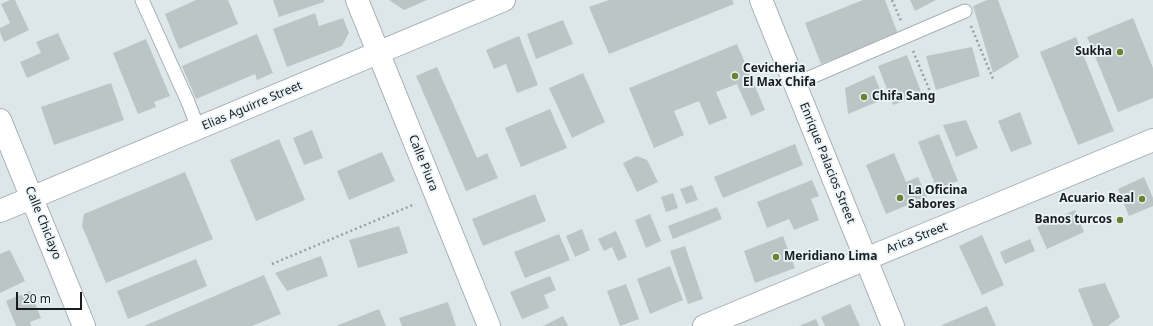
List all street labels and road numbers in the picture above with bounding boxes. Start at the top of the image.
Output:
street label: Elias Aguirre Street [200,78,304,134]
street label: Enrique Palacios Street [796,100,858,226]
street label: Calle Piura [405,133,441,193]
street label: Calle Chiclayo [22,184,64,262]
street label: Arica Street [884,219,950,257]

